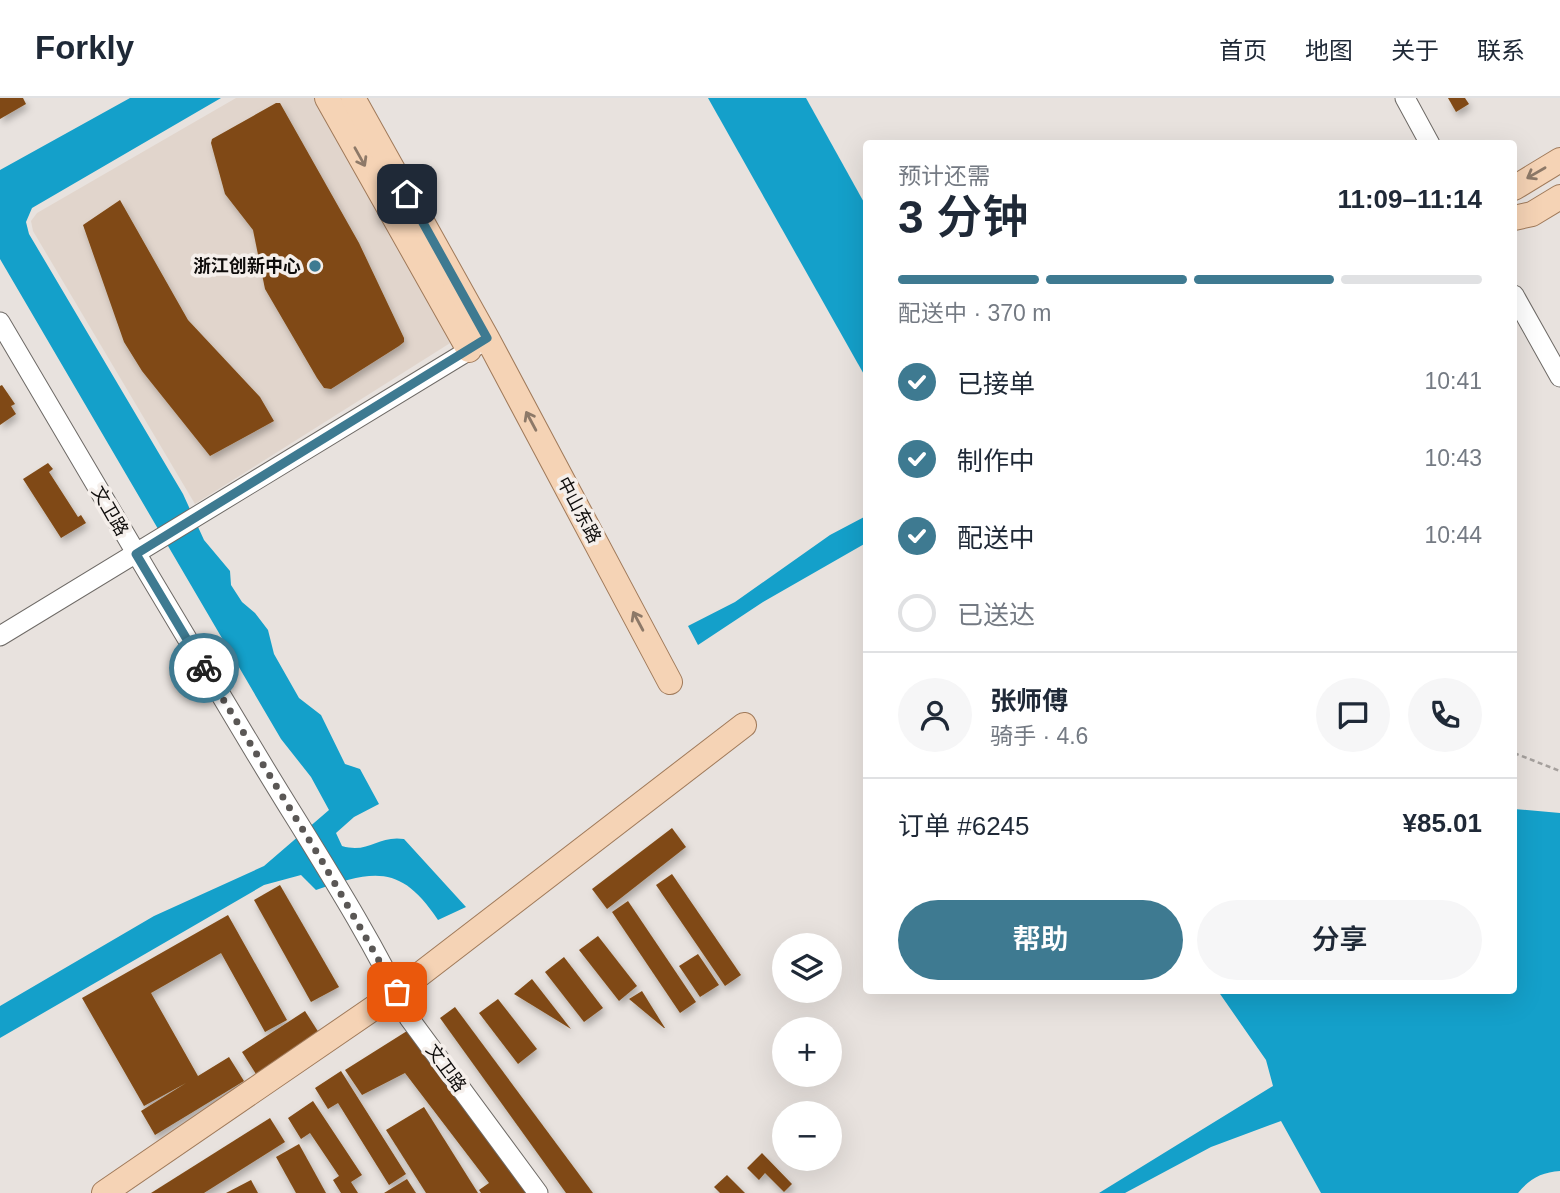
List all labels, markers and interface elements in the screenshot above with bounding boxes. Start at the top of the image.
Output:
text: Forkly [35,29,134,66]
text: 首页 [1219,37,1267,64]
text: 地图 [1305,37,1353,64]
text: 关于 [1391,37,1439,64]
text: 联系 [1477,37,1525,64]
one-way arrow [353,147,367,167]
text: 预计还需 [898,163,990,189]
pin [377,164,437,224]
one-way arrow [1527,166,1547,180]
icon: home [388,175,426,213]
text: 11:09–11:14 [1337,184,1482,214]
text: 3 分钟 [898,191,1028,243]
place label: 浙江创新中心 [193,256,301,276]
marker: 浙江创新中心 [307,258,323,274]
text: 配送中 · 370 m [898,300,1051,326]
icon: check [898,363,936,401]
text: 10:41 [1424,368,1482,394]
text: 已接单 [957,369,1035,399]
one-way arrow [524,411,538,431]
icon: check [898,440,936,478]
text: 10:43 [1424,445,1482,471]
text: 制作中 [957,446,1035,476]
street label: 中山东路 [553,474,605,546]
street label: 文卫路 [88,483,132,539]
icon: check [898,517,936,555]
text: 10:44 [1424,522,1482,548]
text: 配送中 [957,523,1035,553]
text: 已送达 [957,600,1035,630]
one-way arrow [631,612,645,632]
courier [169,633,239,703]
icon: bike [185,649,223,687]
button: person [898,678,972,752]
button: chat [1316,678,1390,752]
button: phone [1408,678,1482,752]
text: 张师傅 [990,686,1068,716]
text: 骑手 · 4.6 [990,723,1088,749]
text: ¥85.01 [1402,808,1482,838]
text: 订单 #6245 [898,811,1030,841]
button: 帮助 [898,900,1183,980]
button: 分享 [1197,900,1482,980]
map controls [772,933,842,1171]
button: layers [772,933,842,1003]
pin [367,962,427,1022]
icon: bag [378,973,416,1011]
button: + [772,1017,842,1087]
street label: 文卫路 [422,1040,470,1096]
button: − [772,1101,842,1171]

